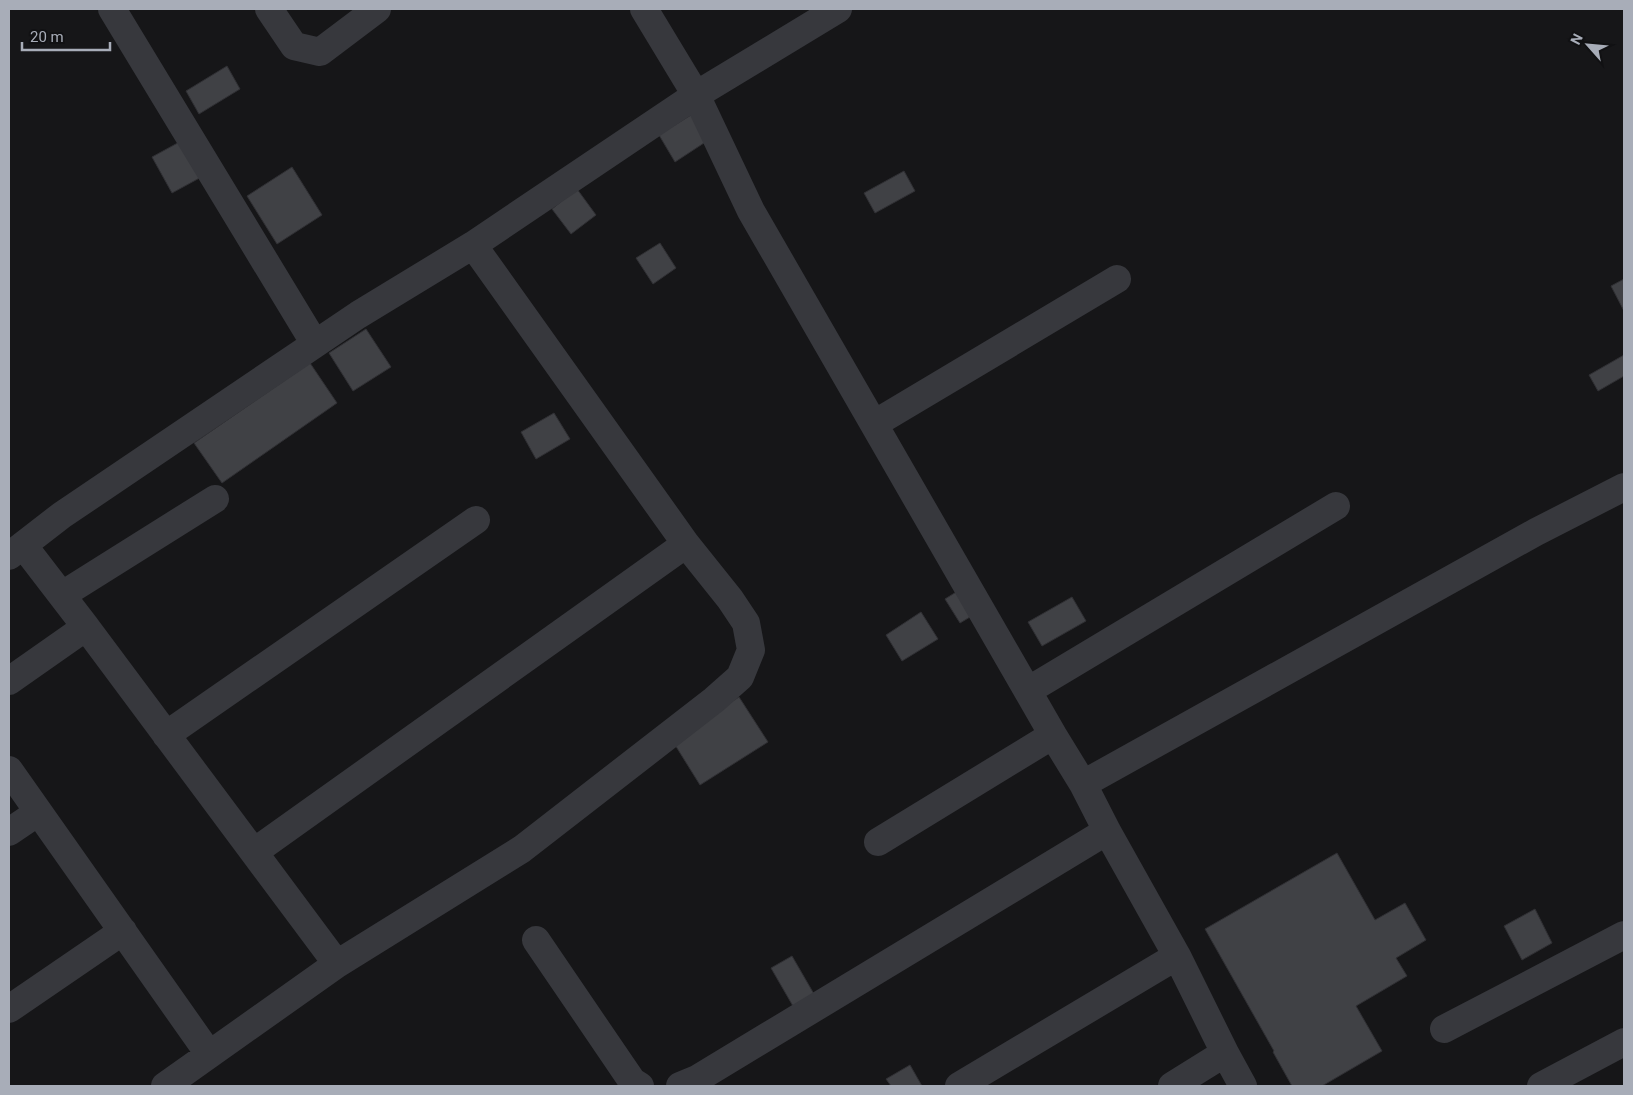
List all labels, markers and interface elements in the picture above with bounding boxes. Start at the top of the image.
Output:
scale bar [22,20,110,52]
north arrow [1563,20,1613,70]
text: 20 m [30,28,64,46]
text: N [1567,31,1586,47]

